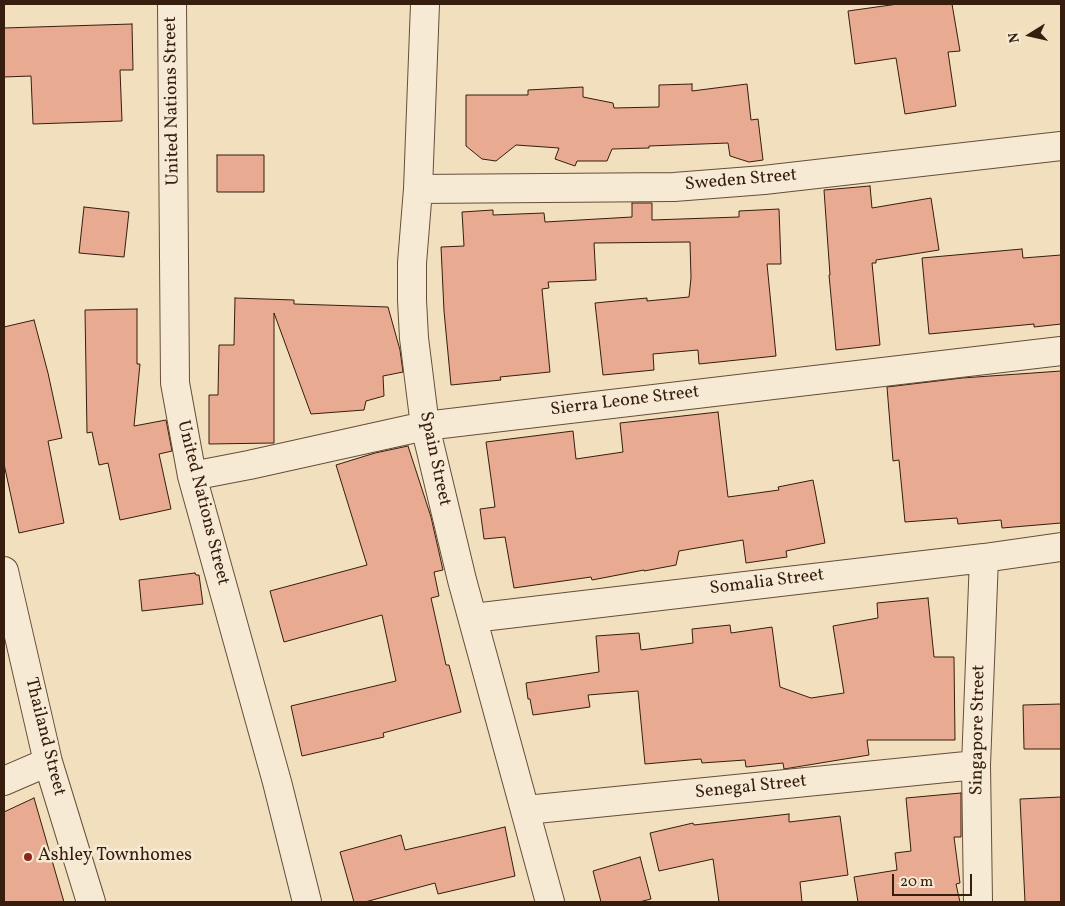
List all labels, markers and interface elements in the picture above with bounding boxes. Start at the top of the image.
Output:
north arrow [1005,10,1055,60]
street label: United Nations Street [161,16,185,186]
text: N [1004,31,1025,44]
street label: Sweden Street [684,165,798,197]
street label: Sierra Leone Street [549,382,701,422]
street label: Spain Street [413,410,455,508]
street label: United Nations Street [171,418,233,588]
street label: Somalia Street [709,565,825,601]
street label: Singapore Street [967,664,991,796]
street label: Thailand Street [19,676,69,798]
street label: Senegal Street [694,771,808,805]
place label: Ashley Townhomes [38,846,192,868]
marker: Ashley Townhomes [22,851,34,863]
scale bar [895,864,975,896]
text: 20 m [900,872,933,893]

